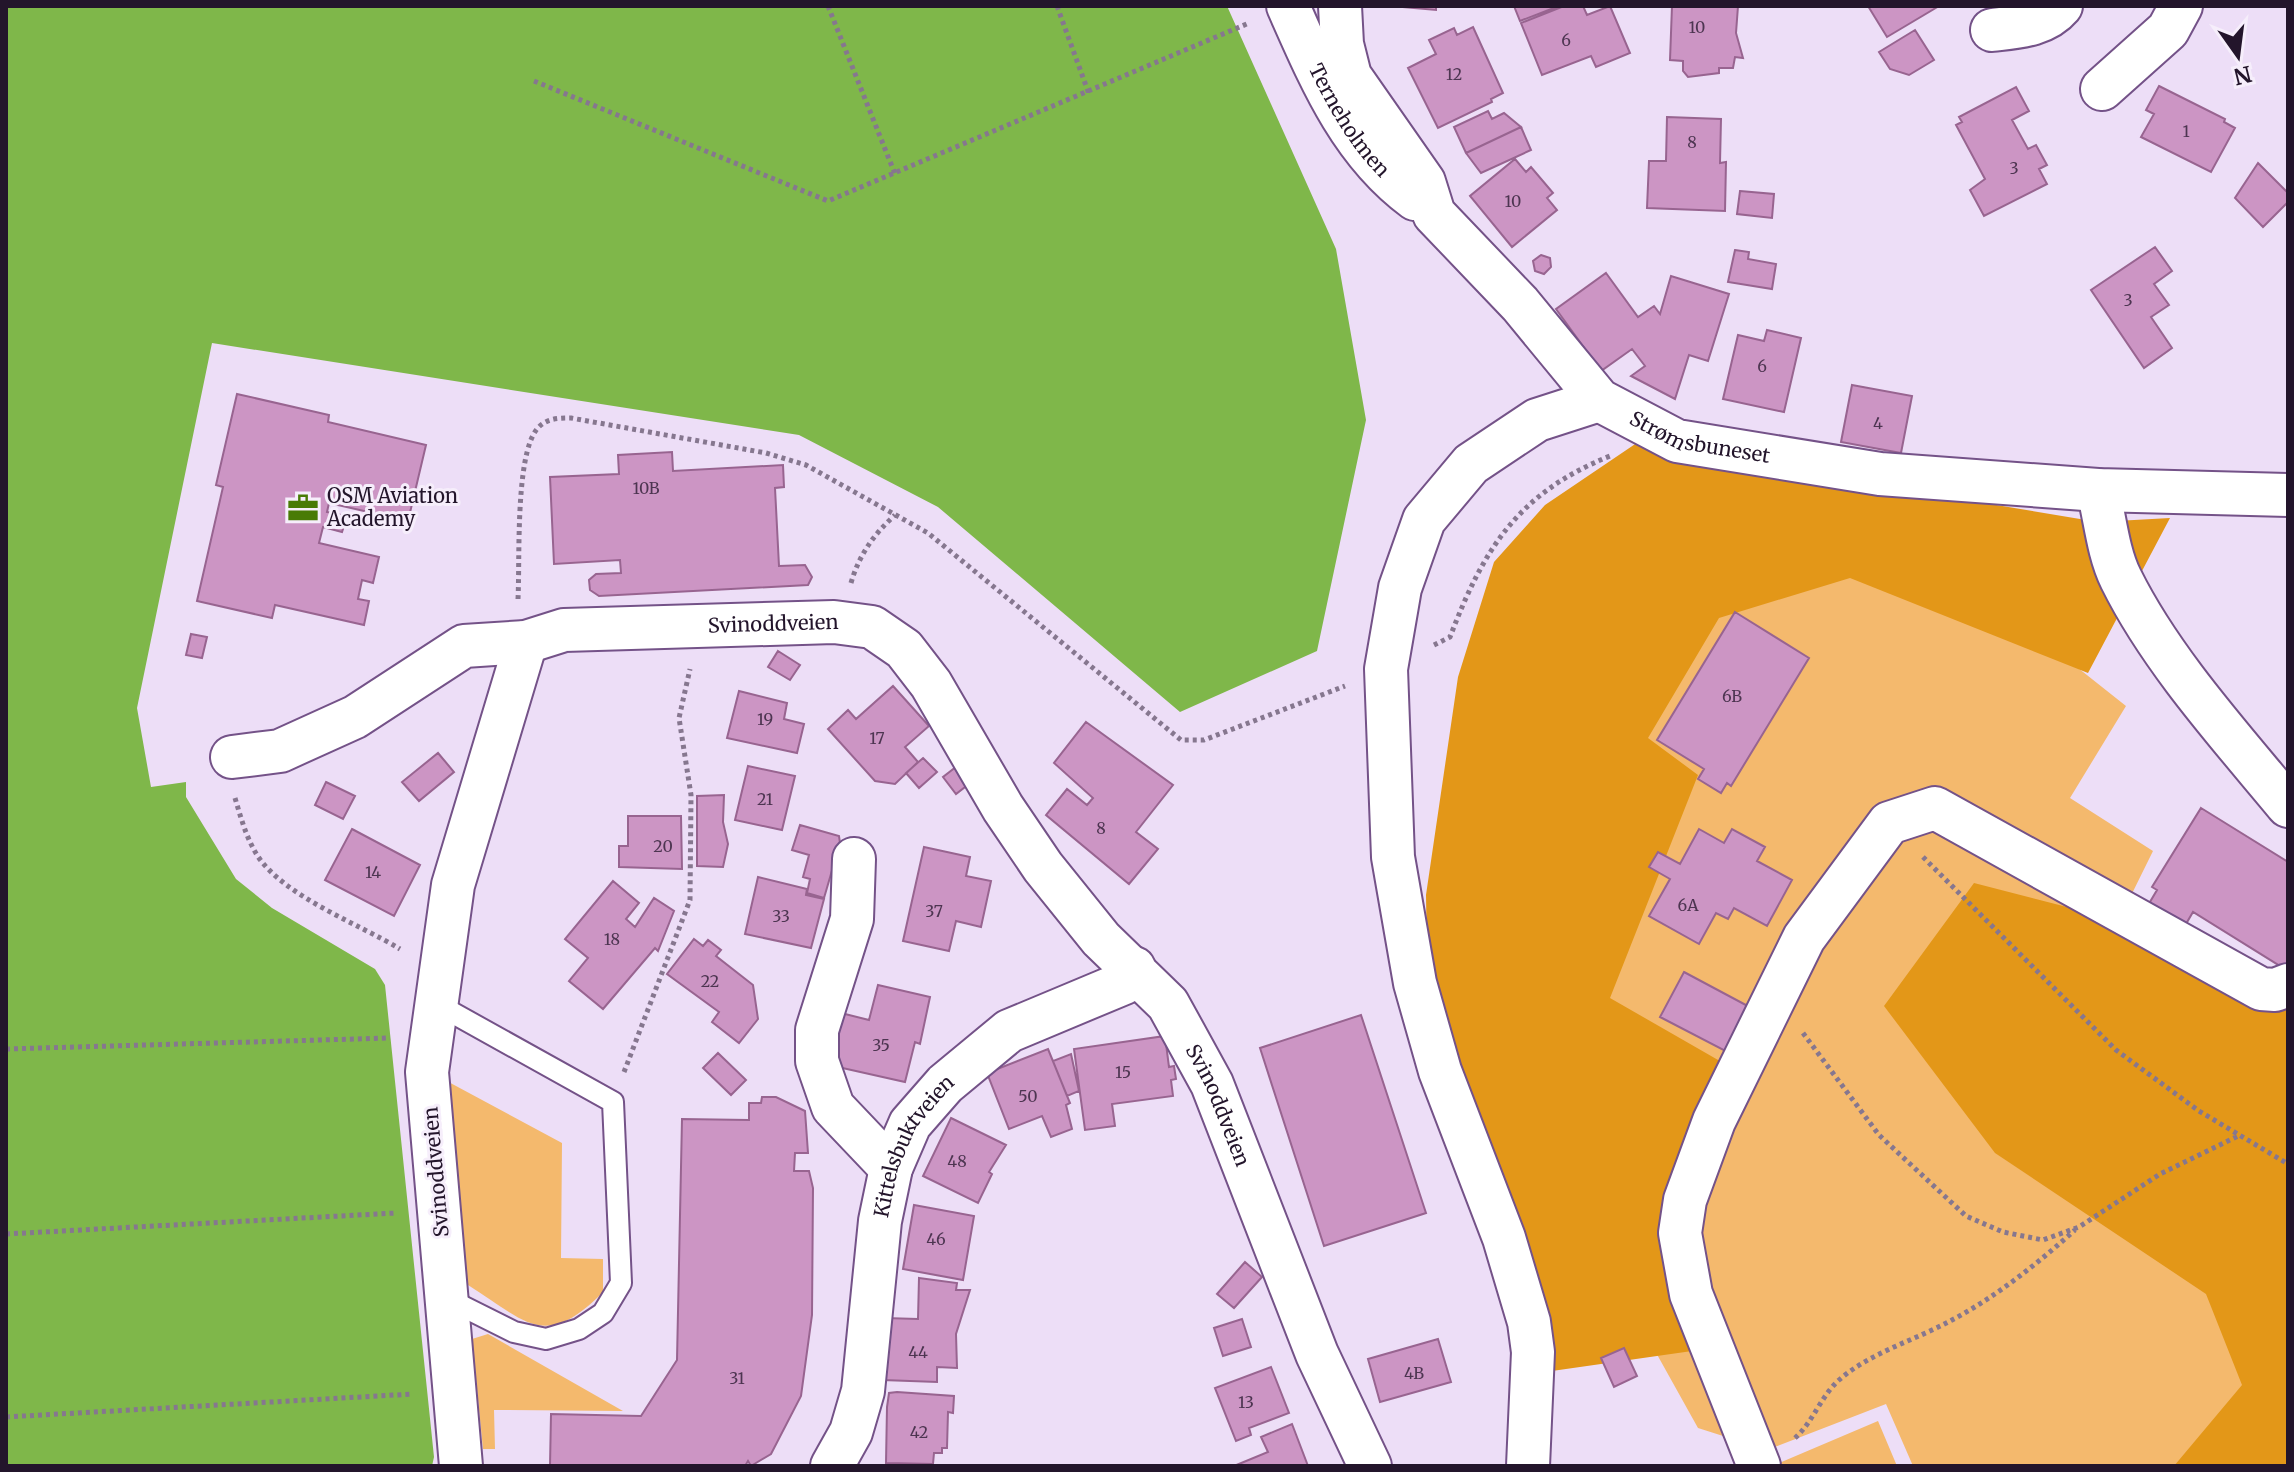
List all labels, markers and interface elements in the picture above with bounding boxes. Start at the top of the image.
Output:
north arrow [2198,16,2278,96]
house number: 10 [1689,17,1705,37]
house number: 6 [1561,30,1571,50]
street label: Terneholmen [1304,59,1395,182]
text: N [2230,60,2255,91]
house number: 12 [1446,64,1462,84]
house number: 1 [2182,121,2190,141]
house number: 8 [1687,132,1697,152]
house number: 3 [2009,158,2019,178]
house number: 10 [1505,191,1521,211]
house number: 3 [2123,290,2133,310]
house number: 6 [1757,356,1767,376]
street label: Strømsbuneset [1626,405,1772,468]
house number: 4 [1873,413,1883,433]
house number: 10B [632,478,660,498]
place label: OSM Aviation Academy [326,483,458,531]
office icon: OSM Aviation Academy [286,491,320,525]
street label: Svinoddveien [707,609,839,638]
house number: 6B [1722,686,1742,706]
house number: 19 [757,709,773,729]
house number: 17 [869,728,885,748]
house number: 21 [757,789,773,809]
house number: 8 [1096,818,1106,838]
house number: 20 [653,836,673,856]
house number: 14 [365,862,381,882]
house number: 6A [1678,895,1699,915]
house number: 37 [925,901,943,921]
house number: 33 [772,906,790,926]
house number: 18 [604,929,620,949]
house number: 22 [701,971,719,991]
house number: 35 [872,1035,890,1055]
street label: Svinoddveien [1181,1040,1256,1170]
house number: 15 [1115,1062,1131,1082]
street label: Kittelsbuktveien [868,1069,959,1220]
house number: 50 [1018,1086,1038,1106]
street label: Svinoddveien [417,1106,454,1238]
house number: 48 [947,1151,967,1171]
house number: 46 [926,1229,946,1249]
house number: 44 [908,1342,928,1362]
house number: 4B [1404,1363,1424,1383]
house number: 31 [729,1368,745,1388]
house number: 13 [1238,1392,1254,1412]
house number: 42 [910,1422,928,1442]

